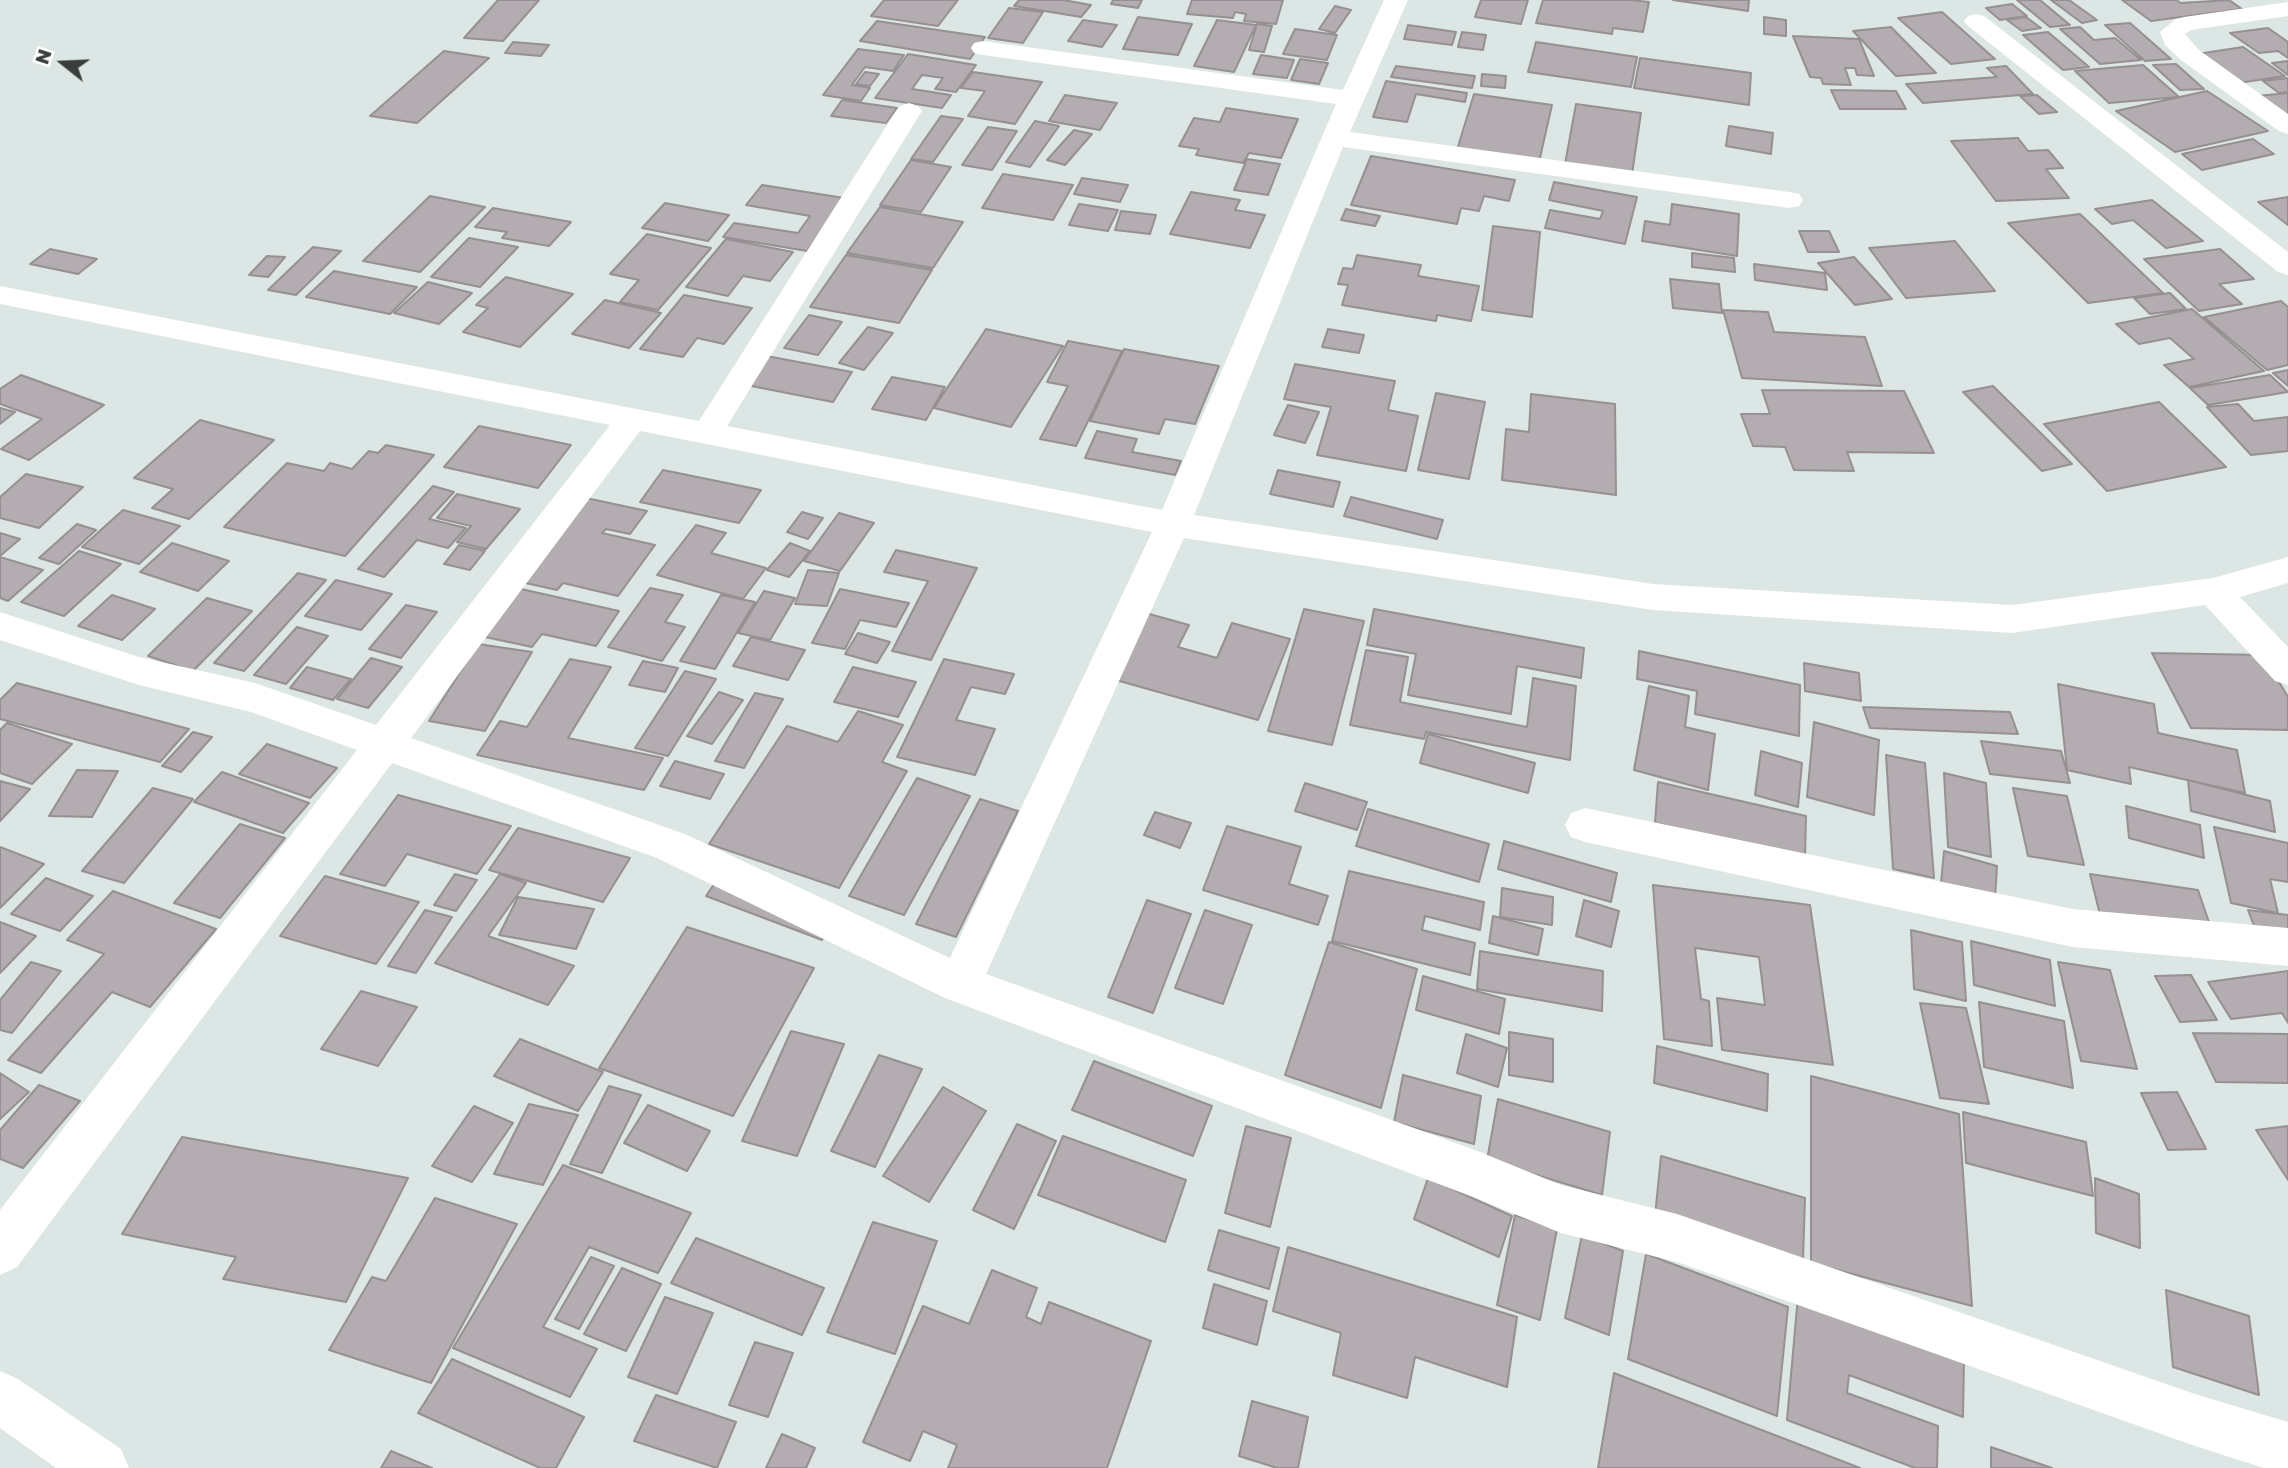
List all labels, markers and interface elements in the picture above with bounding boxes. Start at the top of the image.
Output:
north arrow [28,28,98,98]
text: N [29,46,56,67]

